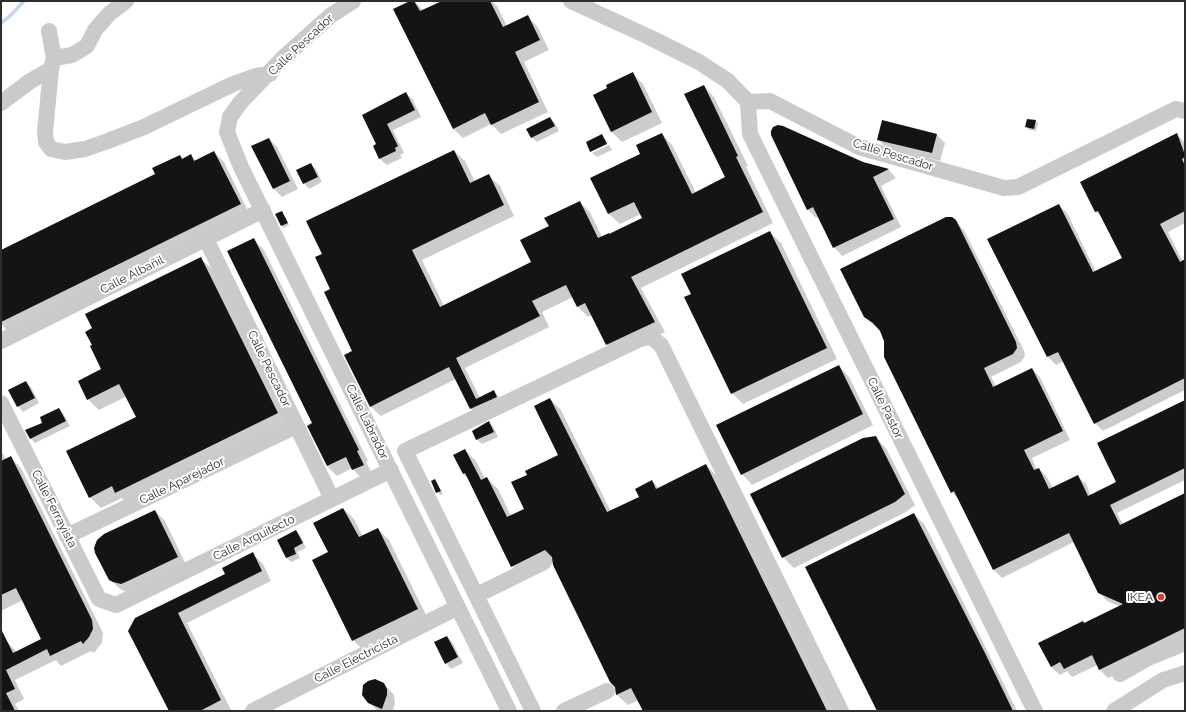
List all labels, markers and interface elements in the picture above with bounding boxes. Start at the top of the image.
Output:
street label: Calle Pescador [266,11,336,79]
street label: Calle Pescador [851,136,935,174]
street label: Calle Albañil [98,253,166,297]
street label: Calle Pescador [244,328,294,410]
street label: Calle Pastor [864,375,906,441]
street label: Calle Labrador [343,382,391,462]
street label: Calle Aparejador [137,454,227,508]
street label: Calle Ferrayista [28,468,80,550]
street label: Calle Arquitecto [211,512,297,564]
place label: IKEA [1127,590,1153,604]
marker: IKEA [1156,592,1166,602]
street label: Calle Electricista [312,632,400,686]

